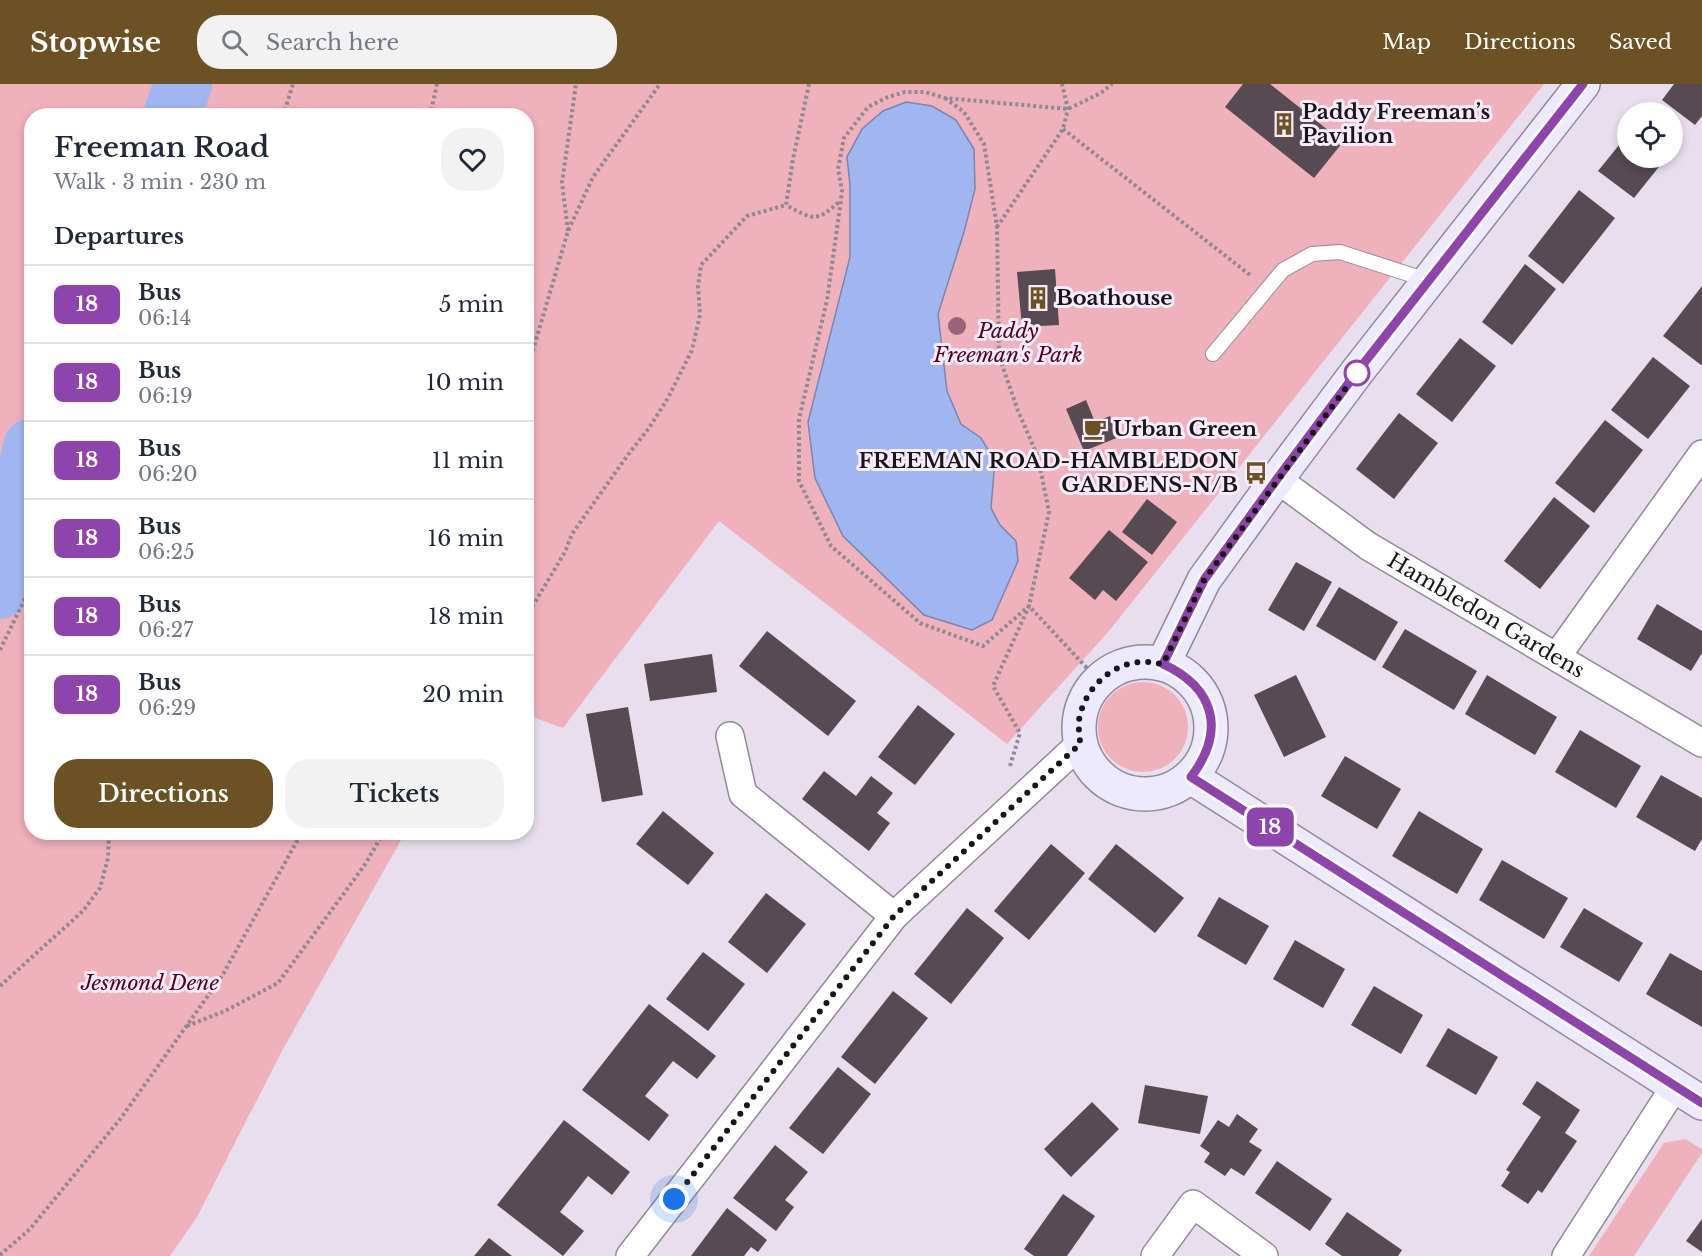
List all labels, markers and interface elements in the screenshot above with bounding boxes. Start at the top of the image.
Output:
search box [197,15,617,69]
text: Stopwise [30,25,161,60]
icon: search [218,26,251,59]
text: Search here [266,29,399,56]
text: Map [1382,29,1431,55]
text: Directions [1464,29,1576,55]
text: Saved [1609,29,1672,55]
place label: Paddy Freeman’s Pavilion [1302,99,1490,149]
map controls [1617,102,1683,168]
button: locate [1617,102,1683,168]
building icon: Paddy Freeman’s Pavilion [1271,111,1297,137]
button: heart [441,128,504,191]
text: Freeman Road [54,130,269,165]
text: Walk · 3 min · 230 m [54,170,266,194]
text: Departures [54,223,184,250]
text: Bus [138,279,181,306]
building icon: Boathouse [1025,285,1051,311]
place label: Boathouse [1056,285,1173,311]
text: 18 [76,291,98,317]
text: 5 min [439,291,504,318]
text: 06:14 [138,306,191,330]
park label: Paddy Freeman's Park [933,318,1082,368]
text: Bus [138,357,181,384]
unlabelled marker [1344,360,1370,386]
text: 18 [76,369,98,395]
text: 10 min [426,369,504,396]
text: 06:19 [138,384,193,408]
cafe icon: Urban Green [1082,416,1108,442]
place label: Urban Green [1113,416,1257,442]
text: Bus [138,435,181,462]
text: 18 [76,447,98,473]
text: 11 min [432,447,504,474]
place label: FREEMAN ROAD-HAMBLEDON GARDENS-N/B [858,448,1238,498]
bus stop icon: FREEMAN ROAD-HAMBLEDON GARDENS-N/B [1243,460,1269,486]
text: 06:20 [138,462,197,486]
text: Bus [138,513,181,540]
text: 18 [76,525,98,551]
text: 16 min [427,525,504,552]
text: 06:25 [138,540,195,564]
street label: Hambledon Gardens [1383,547,1589,684]
text: Bus [138,591,181,618]
text: 18 [76,603,98,629]
text: 18 min [428,603,504,630]
text: 06:27 [138,618,193,642]
text: Bus [138,669,181,696]
text: 18 [76,681,98,707]
text: 20 min [422,681,504,708]
text: 06:29 [138,696,196,720]
button: Directions [54,759,273,828]
button: Tickets [285,759,504,828]
line badge: 18 [1243,808,1297,846]
text: 18 [1259,814,1281,840]
park label: Jesmond Dene [80,970,219,996]
your location [659,1184,689,1214]

